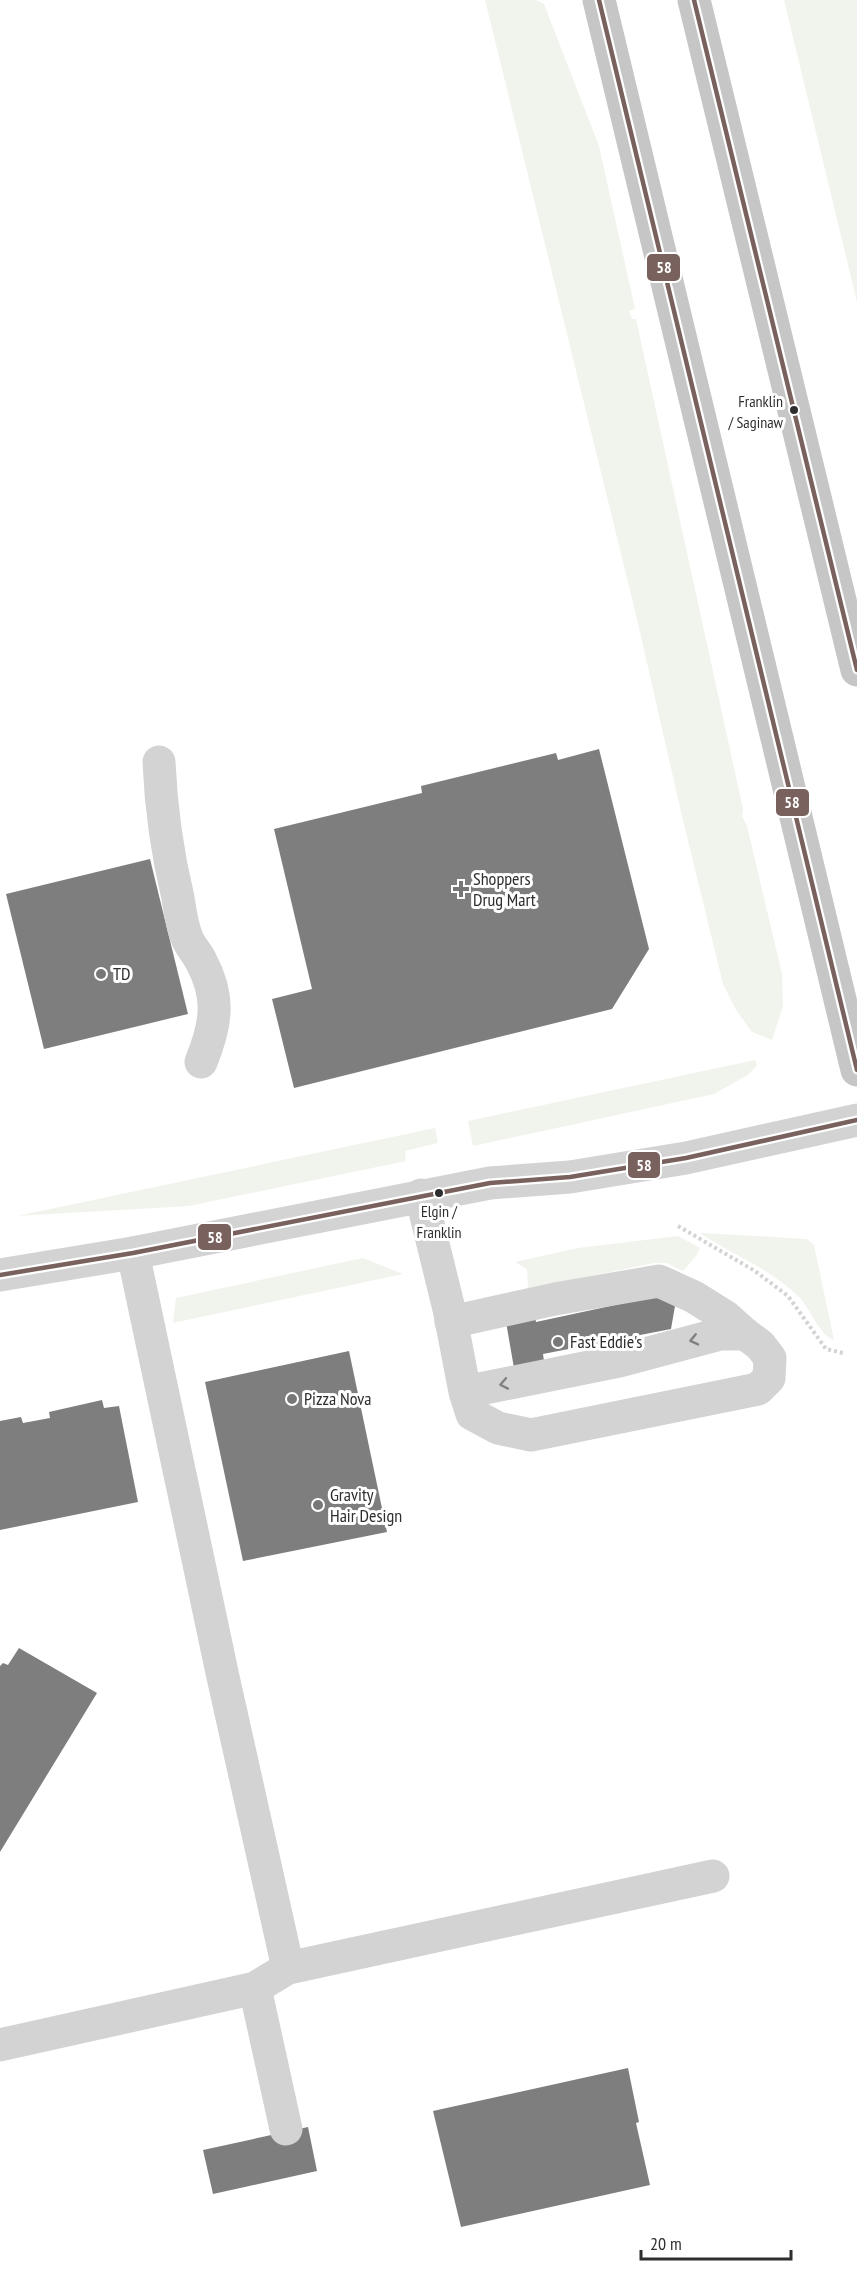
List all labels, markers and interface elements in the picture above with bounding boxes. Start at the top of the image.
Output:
line badge: 58 [646,253,681,282]
text: 58 [656,257,672,277]
place label: Franklin / Saginaw [727,391,784,432]
marker: Franklin / Saginaw [788,404,800,416]
line badge: 58 [775,788,810,817]
text: 58 [784,792,800,812]
place label: Shoppers Drug Mart [473,867,536,911]
marker: Shoppers Drug Mart [454,882,468,896]
place label: TD [113,962,131,985]
marker: TD [94,967,108,981]
line badge: 58 [627,1151,661,1179]
text: 58 [636,1155,652,1175]
marker: Elgin / Franklin [433,1187,445,1199]
place label: Elgin / Franklin [417,1201,461,1242]
line badge: 58 [197,1223,232,1251]
text: 58 [207,1227,223,1247]
place label: Fast Eddie's [570,1330,642,1353]
one-way arrow [689,1333,699,1346]
marker: Fast Eddie's [551,1335,565,1349]
one-way arrow [500,1377,510,1390]
place label: Pizza Nova [304,1387,371,1410]
marker: Pizza Nova [285,1392,299,1406]
place label: Gravity Hair Design [330,1483,402,1527]
marker: Gravity Hair Design [311,1498,325,1512]
scale bar [641,2223,791,2261]
text: 20 m [650,2232,682,2255]

